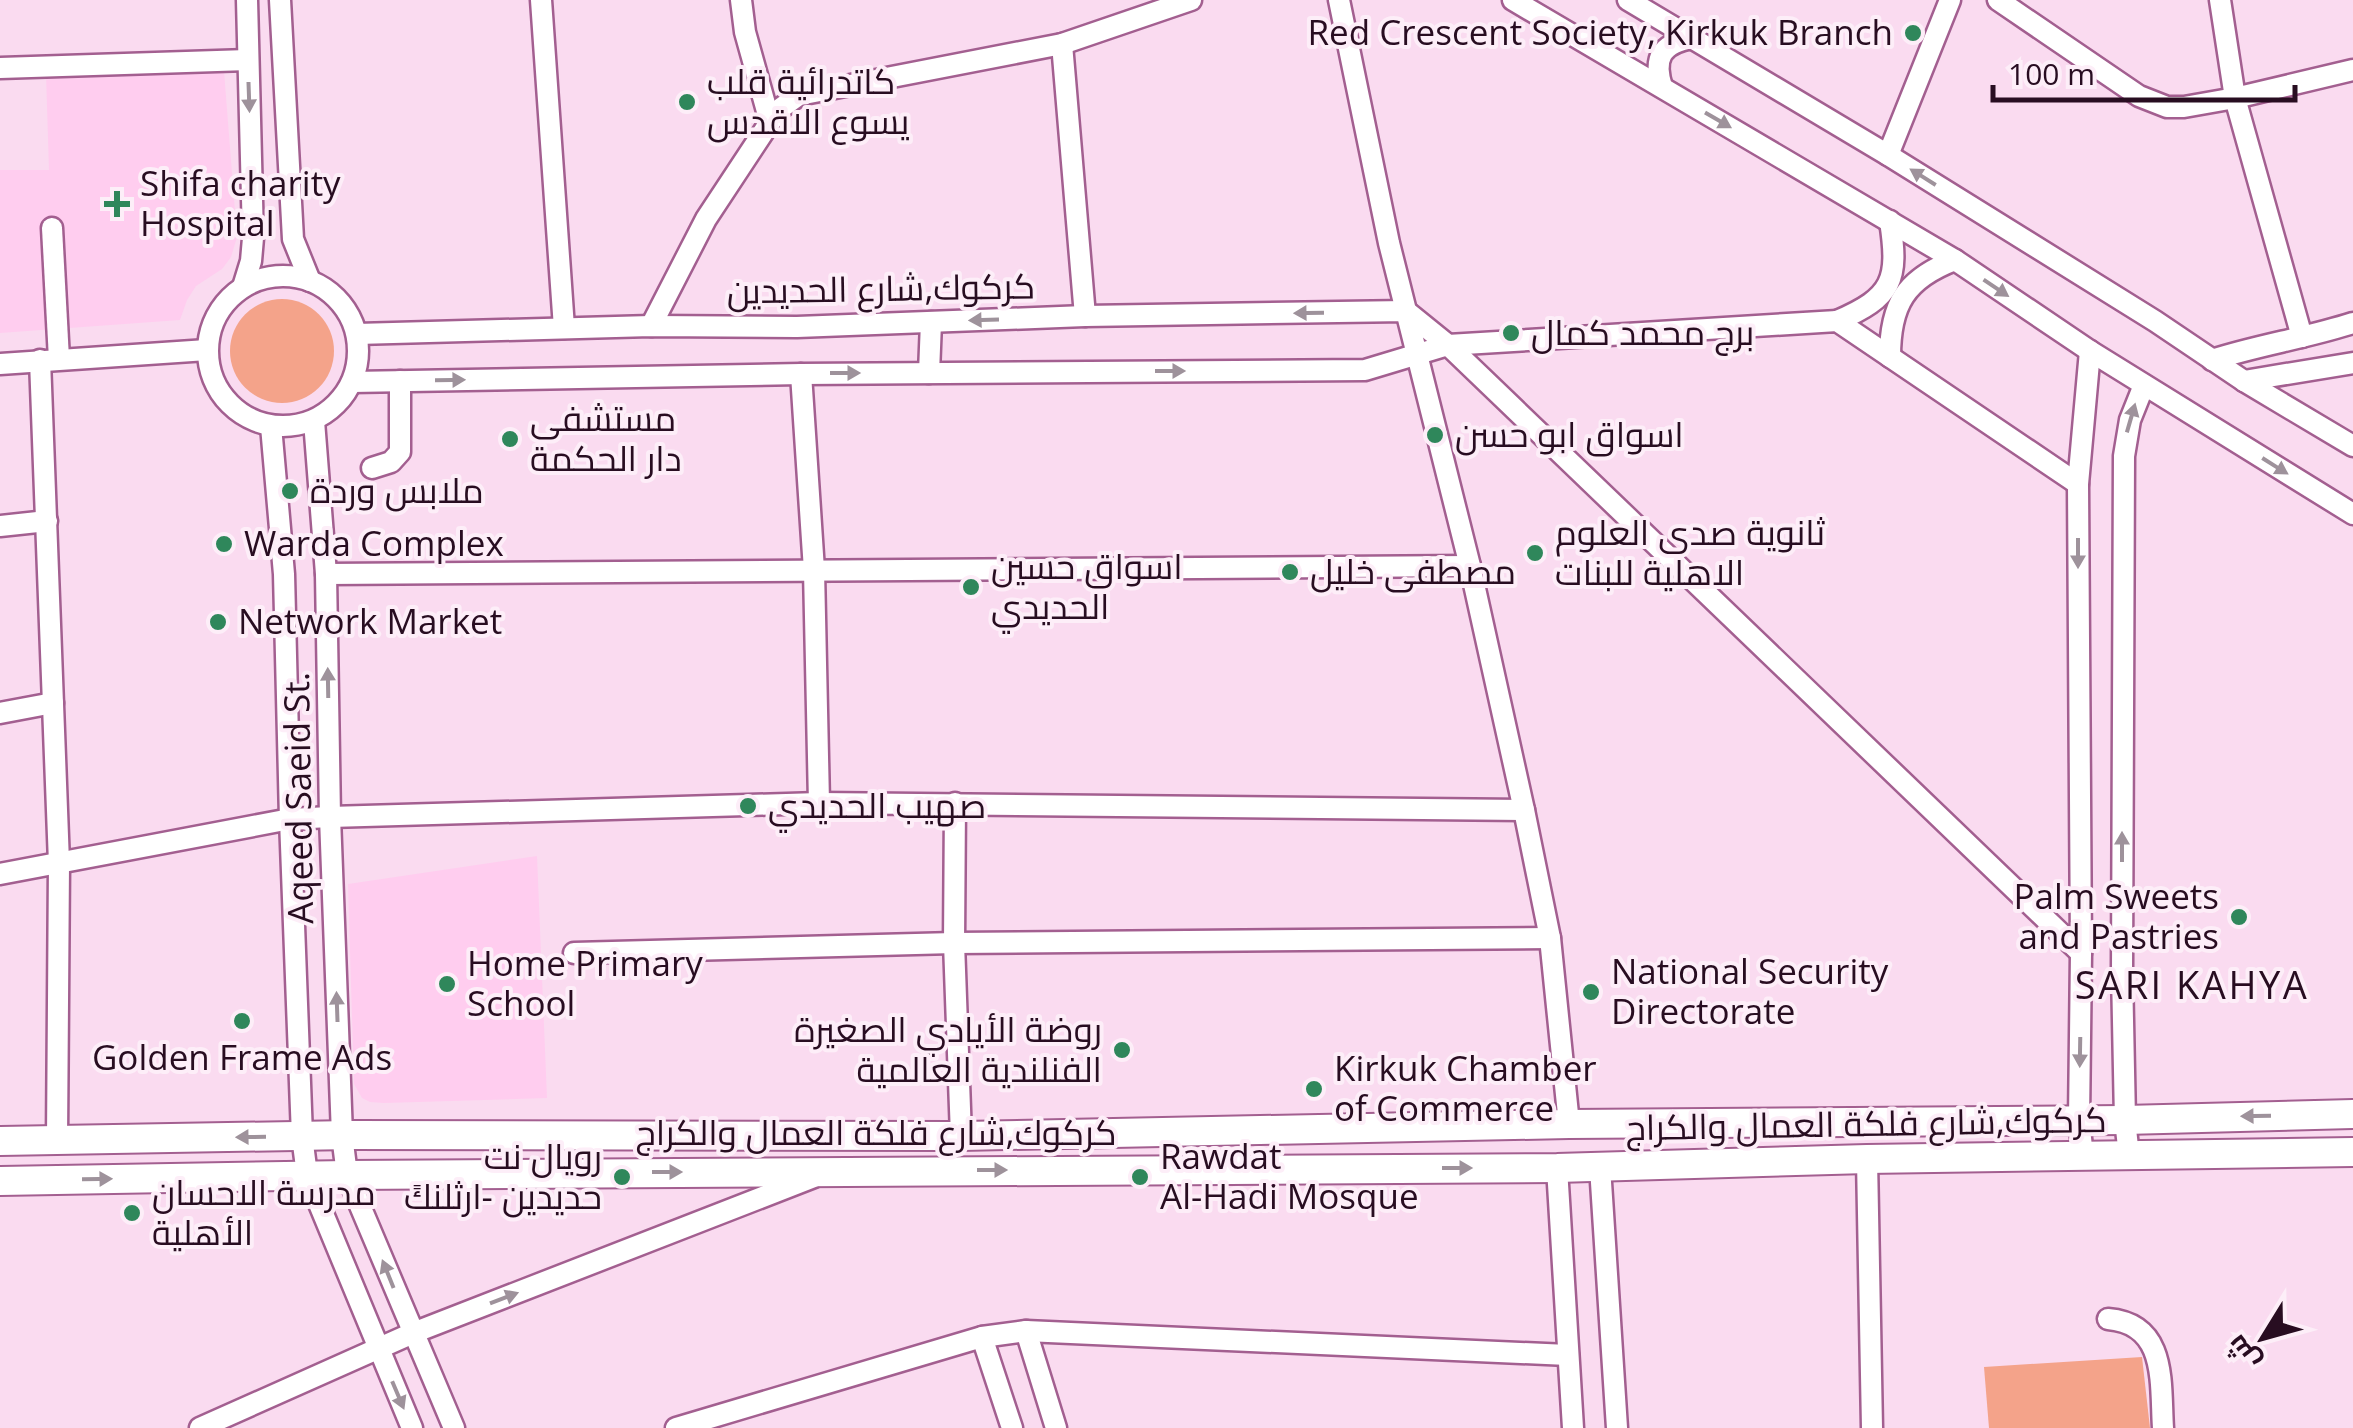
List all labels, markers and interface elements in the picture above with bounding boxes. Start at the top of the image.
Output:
place label: Red Crescent Society, Kirkuk Branch [1307,8,1893,55]
marker: Red Crescent Society, Kirkuk Branch [1902,22,1924,44]
scale bar [1993,40,2296,102]
text: 100 m [2008,53,2095,94]
place label: كاتدرائية قلب يسوع الاقدس [707,57,909,145]
one-way arrow [242,82,258,114]
marker: كاتدرائية قلب يسوع الاقدس [676,91,698,113]
one-way arrow [1704,111,1732,129]
place label: Shifa charity Hospital [140,159,341,246]
one-way arrow [1909,169,1937,187]
marker: Shifa charity Hospital [104,191,130,217]
street label: كركوك,شارع الحديدين [726,261,1036,315]
one-way arrow [1983,278,2010,297]
one-way arrow [1292,305,1324,321]
place label: برج محمد كمال [1531,308,1754,356]
one-way arrow [968,312,1000,328]
marker: برج محمد كمال [1500,322,1522,344]
one-way arrow [1154,363,1186,379]
one-way arrow [829,365,861,381]
one-way arrow [434,372,466,388]
place label: مستشفى دار الحكمة [530,394,682,481]
one-way arrow [2124,402,2139,433]
place label: اسواق ابو حسن [1455,410,1684,457]
marker: اسواق ابو حسن [1424,424,1446,446]
marker: مستشفى دار الحكمة [499,428,521,450]
one-way arrow [2261,457,2289,474]
place label: ملابس وردة [310,466,484,513]
marker: ملابس وردة [279,480,301,502]
place label: ثانوية صدى العلوم الاهلية للبنات [1555,508,1825,595]
place label: Warda Complex [244,519,504,566]
marker: Warda Complex [213,533,235,555]
one-way arrow [2070,537,2086,569]
place label: اسواق حسين الحديدي [991,542,1183,634]
marker: ثانوية صدى العلوم الاهلية للبنات [1524,542,1546,564]
place label: مصطفى خليل [1310,547,1516,594]
marker: مصطفى خليل [1279,561,1301,583]
marker: اسواق حسين الحديدي [960,576,982,598]
place label: Network Market [238,597,502,644]
marker: Network Market [207,611,229,633]
one-way arrow [320,666,336,698]
street label: Aqeed Saeid St. [272,672,323,924]
place label: صهيب الحديدي [768,781,986,833]
marker: صهيب الحديدي [737,795,759,817]
one-way arrow [2114,831,2130,863]
place label: Palm Sweets and Pastries [2013,872,2219,959]
marker: Palm Sweets and Pastries [2228,906,2250,928]
place label: Home Primary School [467,939,703,1026]
place label: National Security Directorate [1611,947,1889,1034]
district label: SARI KAHYA [2075,958,2309,1010]
marker: Home Primary School [436,973,458,995]
marker: National Security Directorate [1580,981,1602,1003]
one-way arrow [329,991,345,1023]
place label: روضة الأيادي الصغيرة الفنلندية العالمية [794,1005,1102,1092]
marker: Golden Frame Ads [231,1010,253,1032]
place label: Golden Frame Ads [92,1033,392,1080]
one-way arrow [2072,1037,2088,1069]
marker: روضة الأيادي الصغيرة الفنلندية العالمية [1111,1039,1133,1061]
place label: Kirkuk Chamber of Commerce [1334,1044,1597,1131]
marker: Kirkuk Chamber of Commerce [1303,1078,1325,1100]
street label: كركوك,شارع فلكة العمال والكراج [1625,1095,2107,1151]
street label: كركوك,شارع فلكة العمال والكراج [635,1108,1117,1156]
one-way arrow [2239,1109,2271,1125]
one-way arrow [234,1129,266,1145]
place label: رويال نت حديدين -ارثلنكً [404,1132,602,1219]
place label: Rawdat Al-Hadi Mosque [1160,1132,1419,1219]
one-way arrow [1442,1160,1474,1176]
one-way arrow [977,1162,1009,1178]
one-way arrow [652,1164,684,1180]
marker: رويال نت حديدين -ارثلنكً [611,1166,633,1188]
marker: Rawdat Al-Hadi Mosque [1129,1166,1151,1188]
place label: مدرسة الاحسان الأهلية [152,1168,376,1255]
one-way arrow [82,1171,114,1187]
marker: مدرسة الاحسان الأهلية [121,1202,143,1224]
one-way arrow [380,1259,396,1289]
north arrow [2213,1288,2313,1388]
one-way arrow [489,1289,519,1305]
text: ش [2216,1328,2268,1379]
one-way arrow [390,1380,406,1410]

